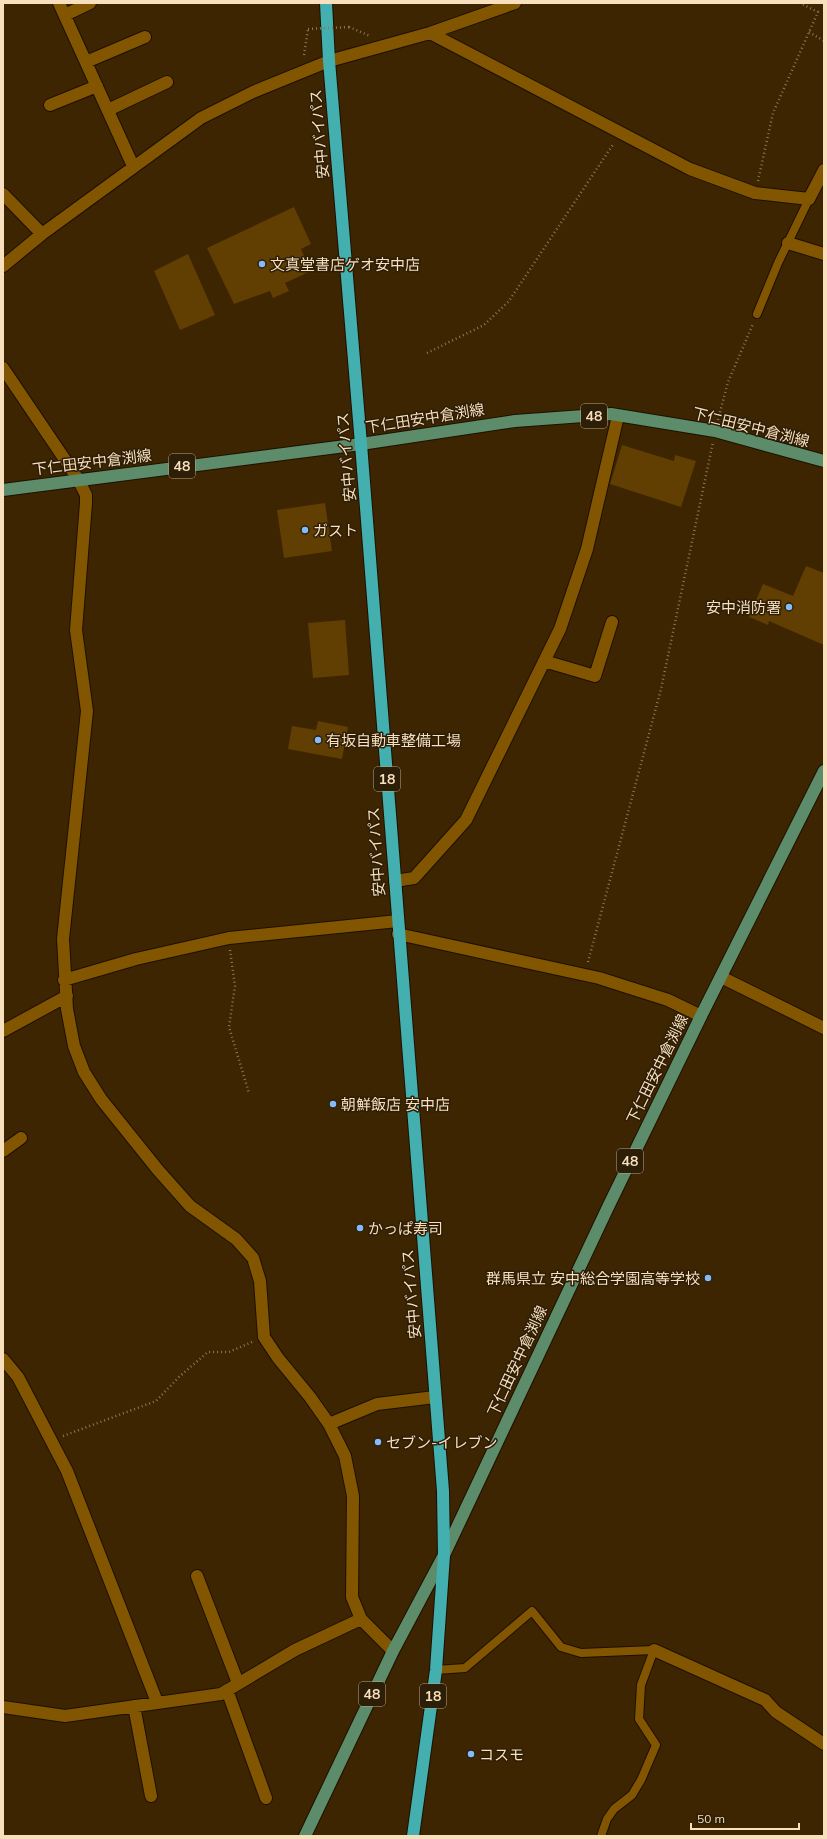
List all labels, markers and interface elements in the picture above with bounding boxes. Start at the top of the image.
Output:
street label: 安中バイパス [306,88,332,180]
place label: 文真堂書店ゲオ安中店 [270,255,420,274]
marker: 文真堂書店ゲオ安中店 [257,259,267,269]
street label: 下仁田安中倉渕線 [364,399,486,437]
street label: 下仁田安中倉渕線 [690,403,812,451]
road number: 48 [581,404,607,428]
street label: 安中バイパス [333,411,359,503]
street label: 下仁田安中倉渕線 [31,445,153,479]
road number: 48 [169,454,195,478]
place label: ガスト [313,521,358,540]
marker: ガスト [300,525,310,535]
place label: 安中消防署 [706,598,781,617]
marker: 安中消防署 [784,602,794,612]
place label: 有坂自動車整備工場 [326,731,461,750]
marker: 有坂自動車整備工場 [313,735,323,745]
road number: 18 [374,767,400,791]
street label: 安中バイパス [363,807,389,897]
street label: 下仁田安中倉渕線 [622,1011,692,1127]
place label: 朝鮮飯店 安中店 [341,1095,450,1114]
marker: 朝鮮飯店 安中店 [328,1099,338,1109]
road number: 48 [617,1149,643,1173]
place label: かっぱ寿司 [368,1219,443,1238]
marker: かっぱ寿司 [355,1223,365,1233]
street label: 安中バイパス [398,1248,424,1340]
place label: 群馬県立 安中総合学園高等学校 [486,1269,700,1288]
marker: 群馬県立 安中総合学園高等学校 [703,1273,713,1283]
street label: 下仁田安中倉渕線 [483,1303,551,1419]
place label: セブン-イレブン [386,1433,497,1452]
marker: セブン-イレブン [373,1437,383,1447]
road number: 48 [359,1682,385,1706]
road number: 18 [420,1684,446,1708]
place label: コスモ [479,1745,524,1764]
marker: コスモ [466,1749,476,1759]
scale bar [691,1805,799,1831]
text: 50 m [697,1811,725,1826]

